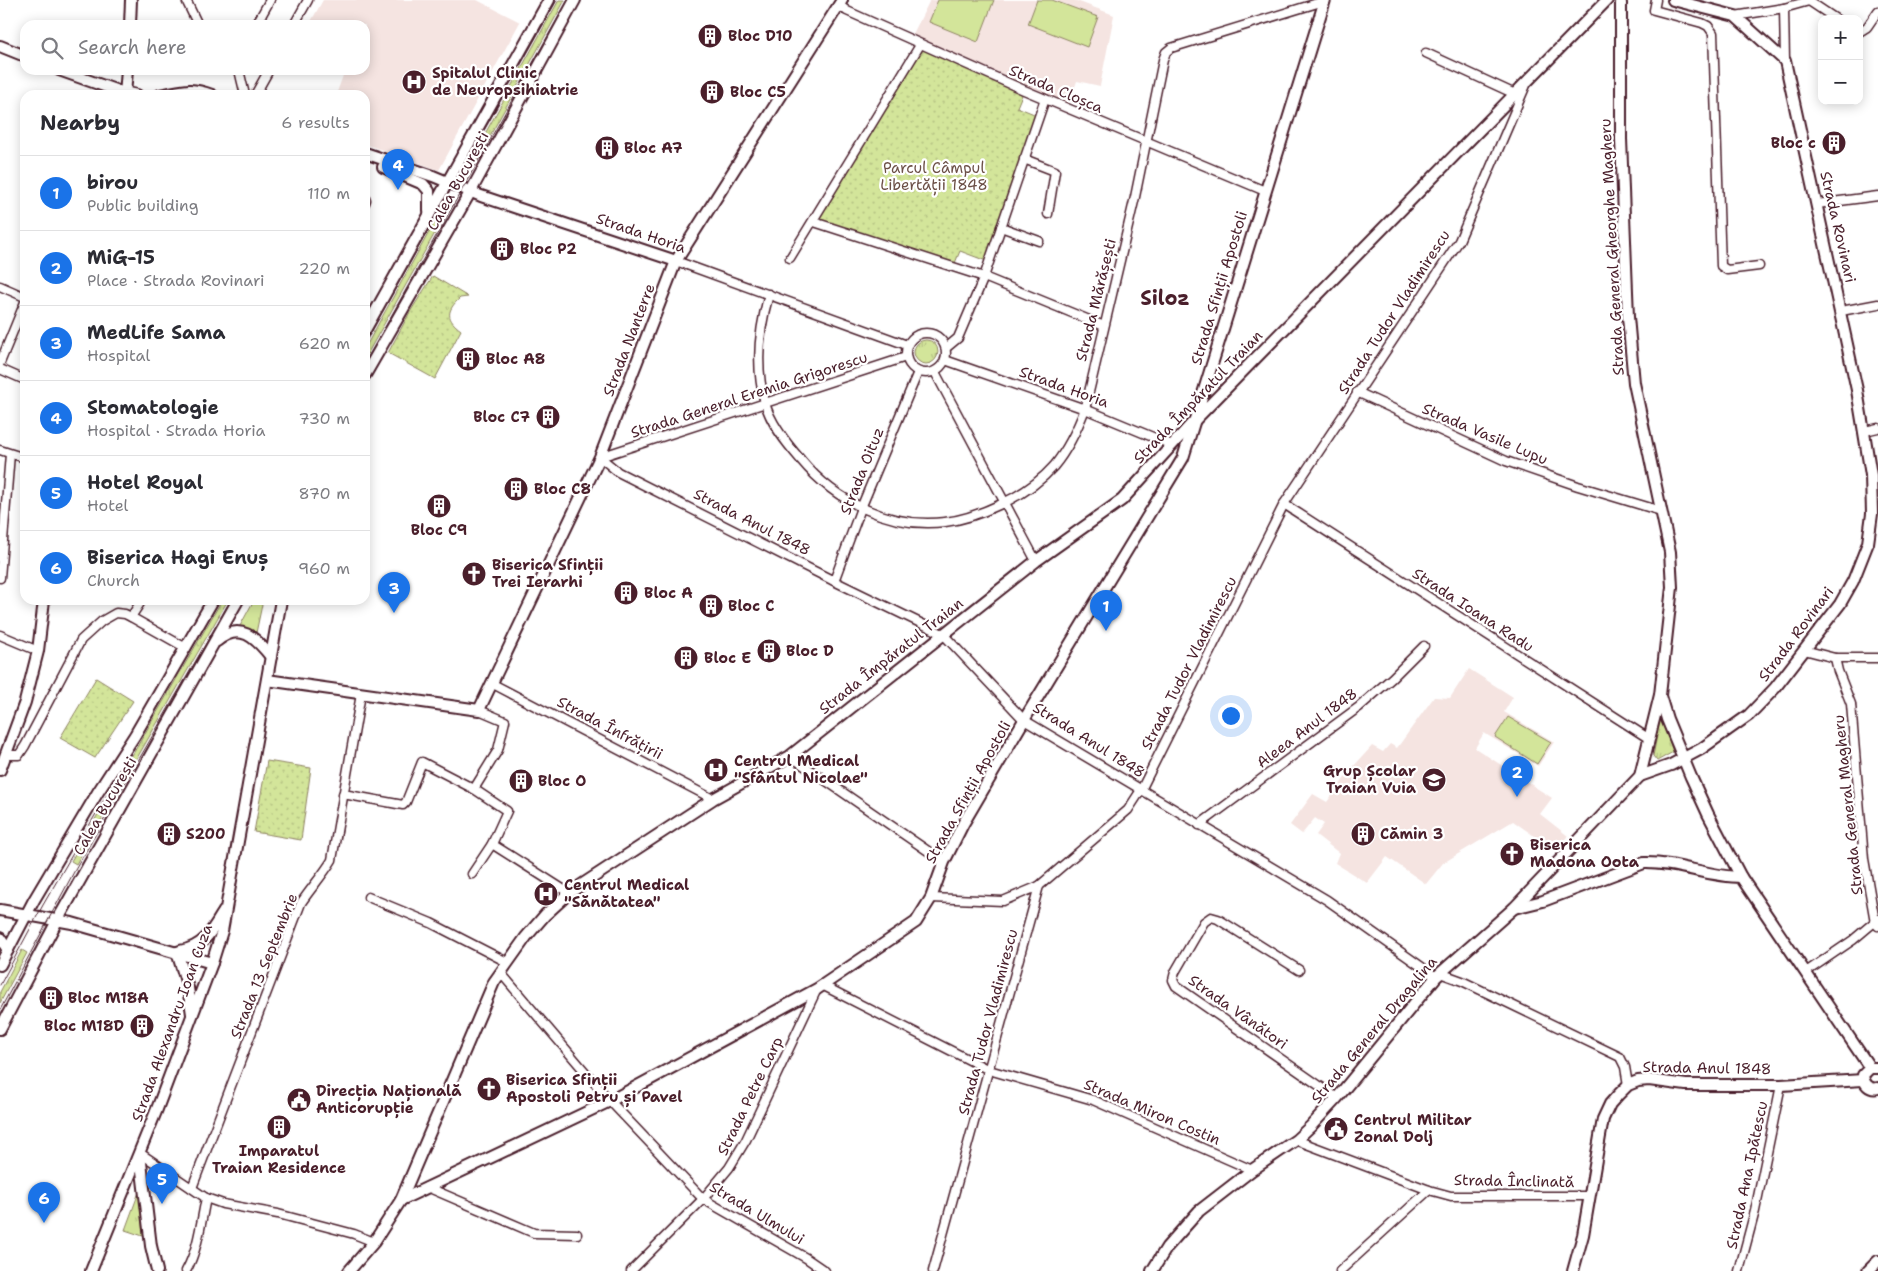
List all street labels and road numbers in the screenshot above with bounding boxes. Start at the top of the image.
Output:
street label: Strada Cloșca [1006,60,1107,119]
street label: Strada General Gheorghe Magheru [1595,118,1629,376]
street label: Calea București [422,128,494,235]
street label: Strada Rovinari [1815,169,1861,285]
street label: Strada Horia [594,208,689,258]
street label: Strada Sfinții Apostoli [1186,209,1253,368]
street label: Strada Tudor Vladimirescu [1333,226,1455,398]
street label: Strada Mărășești [1071,236,1122,364]
street label: Strada Nanterre [598,281,660,399]
street label: Strada Împăratul Traian [1128,325,1267,468]
street label: Strada General Eremia Grigorescu [628,347,870,443]
street label: Strada Horia [1017,362,1112,413]
street label: Strada Vasile Lupu [1419,398,1551,470]
street label: Strada Oituz [835,424,889,518]
street label: Strada Anul 1848 [690,484,814,560]
street label: Strada Ioana Radu [1409,563,1537,657]
street label: Strada Tudor Vladimirescu [1137,573,1241,753]
street label: Strada Rovinari [1754,583,1838,685]
street label: Strada Împăratul Traian [814,593,967,719]
street label: Aleea Anul 1848 [1253,684,1361,772]
street label: Strada Înfrățirii [553,691,667,765]
street label: Strada Anul 1848 [1029,697,1149,783]
street label: Strada General Magheru [1829,714,1867,896]
street label: Strada Sfinții Apostoli [920,717,1016,867]
street label: Calea București [69,753,142,859]
street label: Strada 13 Septembrie [226,890,302,1042]
street label: Strada Alexandru Ioan Cuza [127,921,217,1125]
street label: Strada Tudor Vladimirescu [953,927,1023,1117]
street label: Strada General Dragalina [1306,952,1442,1108]
street label: Strada Vânători [1184,970,1292,1054]
street label: Strada Petre Carp [713,1033,787,1159]
street label: Strada Anul 1848 [1642,1057,1772,1079]
street label: Strada Miron Costin [1081,1074,1223,1150]
street label: Strada Ana Ipătescu [1722,1099,1772,1251]
street label: Strada Înclinată [1454,1169,1575,1192]
street label: Strada Ulmului [706,1177,808,1249]

